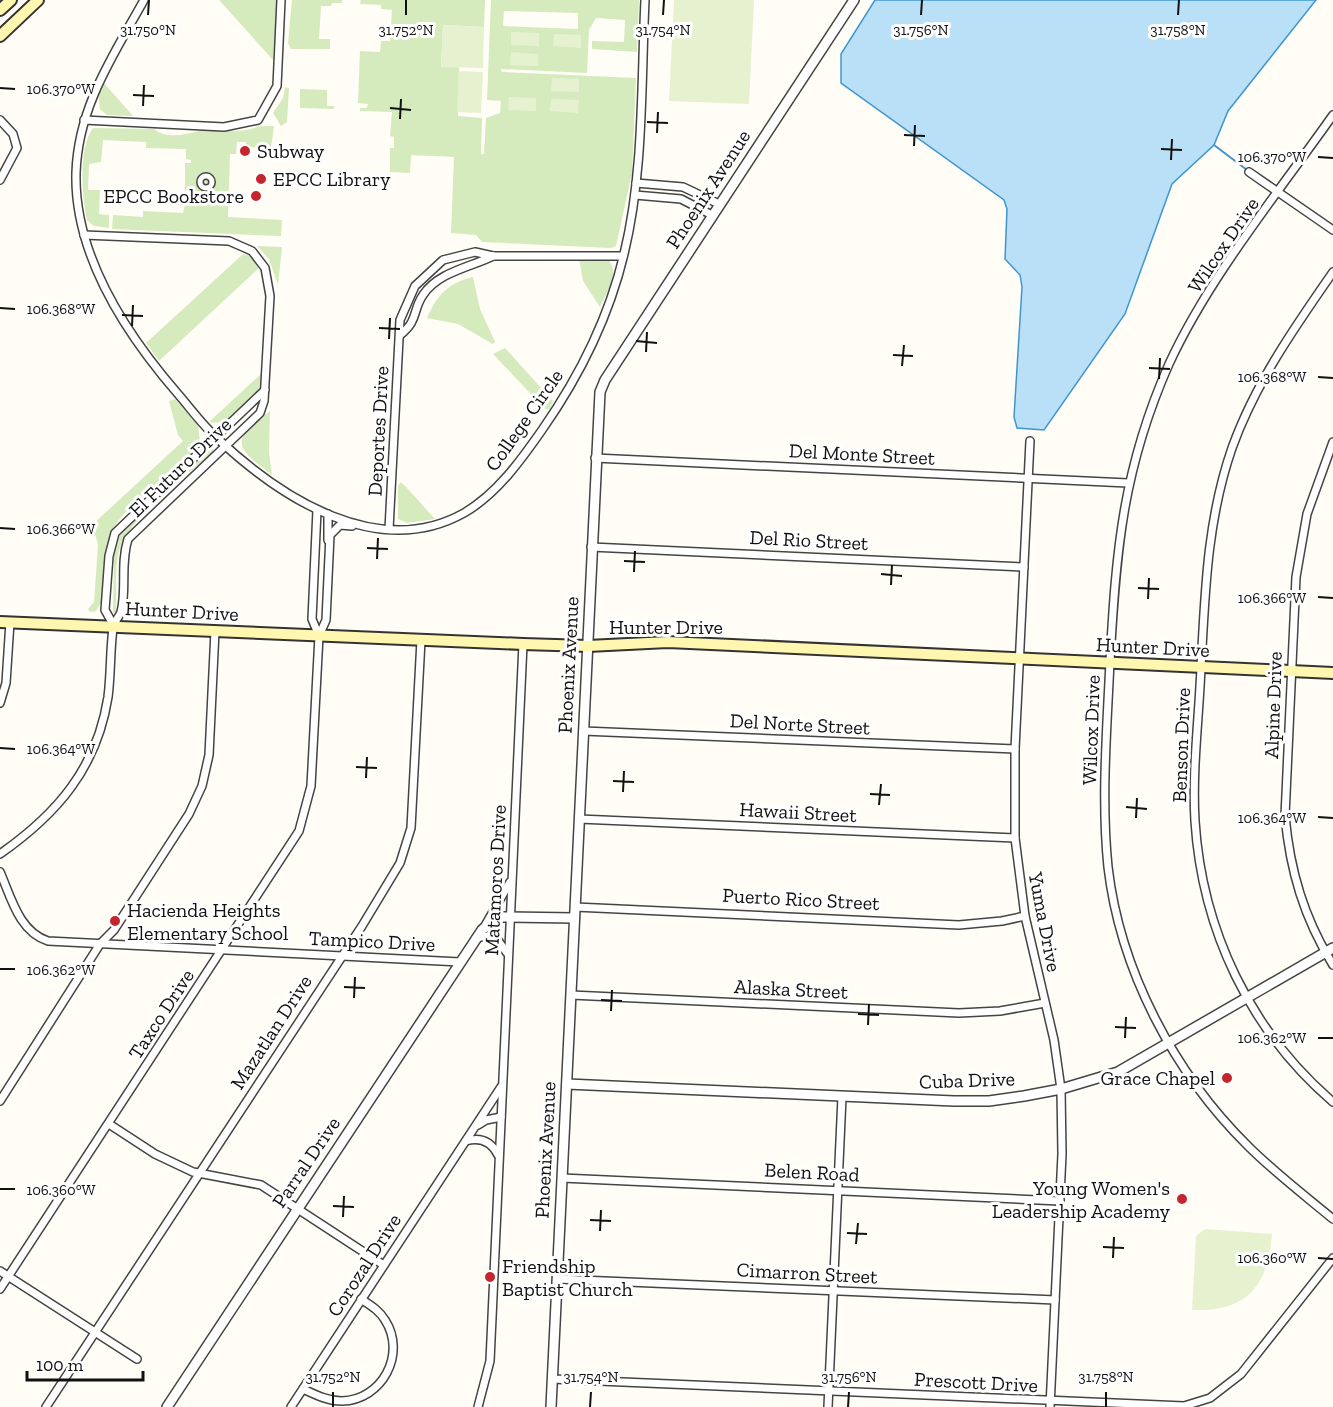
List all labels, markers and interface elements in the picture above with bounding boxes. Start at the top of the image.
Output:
text: 31.750°N [120,21,176,39]
text: 31.752°N [378,21,434,39]
text: 31.754°N [635,21,691,39]
text: 31.756°N [893,21,949,39]
text: 31.758°N [1150,21,1206,39]
text: 106.370°W [27,80,95,98]
street label: Phoenix Avenue [661,125,755,253]
place label: Subway [257,139,325,163]
marker: Subway [238,144,252,158]
text: 106.370°W [1238,148,1306,166]
place label: EPCC Library [273,167,391,191]
marker: EPCC Library [254,172,268,186]
place label: EPCC Bookstore [103,184,244,208]
marker: EPCC Bookstore [249,189,263,203]
street label: Wilcox Drive [1182,193,1264,297]
text: 106.368°W [27,300,95,318]
street label: College Circle [480,364,568,476]
street label: Deportes Drive [363,365,393,497]
text: 106.368°W [1238,368,1306,386]
street label: El Futuro Drive [124,412,236,522]
street label: Del Monte Street [788,438,936,470]
text: 106.366°W [27,520,95,538]
street label: Del Rio Street [749,525,870,555]
text: 106.366°W [1238,589,1306,607]
street label: Hunter Drive [124,596,240,626]
street label: Phoenix Avenue [552,596,584,734]
street label: Hunter Drive [609,615,723,639]
street label: Hunter Drive [1095,632,1211,662]
street label: Alpine Drive [1259,651,1287,759]
street label: Wilcox Drive [1077,674,1105,786]
street label: Benson Drive [1167,687,1195,803]
street label: Del Norte Street [729,708,871,740]
text: 106.364°W [27,740,95,758]
street label: Hawaii Street [739,797,858,827]
street label: Matamoros Drive [479,804,511,956]
text: 106.364°W [1238,809,1306,827]
street label: Yuma Drive [1023,869,1066,974]
street label: Puerto Rico Street [722,883,881,915]
place label: Hacienda Heights Elementary School [127,898,288,945]
marker: Hacienda Heights Elementary School [108,914,122,928]
street label: Tampico Drive [308,926,436,956]
text: 106.362°W [27,961,95,979]
street label: Taxco Drive [123,964,199,1064]
street label: Mazatlan Drive [225,970,317,1094]
street label: Alaska Street [733,974,849,1004]
text: 106.362°W [1238,1029,1306,1047]
street label: Cuba Drive [919,1066,1015,1094]
place label: Grace Chapel [1100,1066,1215,1090]
marker: Grace Chapel [1220,1071,1234,1085]
street label: Phoenix Avenue [529,1081,561,1219]
street label: Parral Drive [267,1112,345,1212]
street label: Belen Road [764,1158,860,1186]
place label: Young Women's Leadership Academy [992,1176,1171,1223]
text: 106.360°W [26,1181,96,1199]
marker: Young Women's Leadership Academy [1175,1192,1189,1206]
street label: Corozal Drive [322,1209,406,1321]
text: 106.360°W [1237,1249,1307,1267]
place label: Friendship Baptist Church [502,1254,633,1301]
street label: Cimarron Street [736,1257,879,1289]
marker: Friendship Baptist Church [483,1270,497,1284]
scale bar [27,1344,142,1382]
text: 100 m [36,1354,84,1376]
street label: Prescott Drive [913,1367,1039,1397]
text: 31.752°N [305,1368,361,1386]
text: 31.754°N [563,1368,619,1386]
text: 31.756°N [821,1368,877,1386]
text: 31.758°N [1078,1368,1134,1386]

